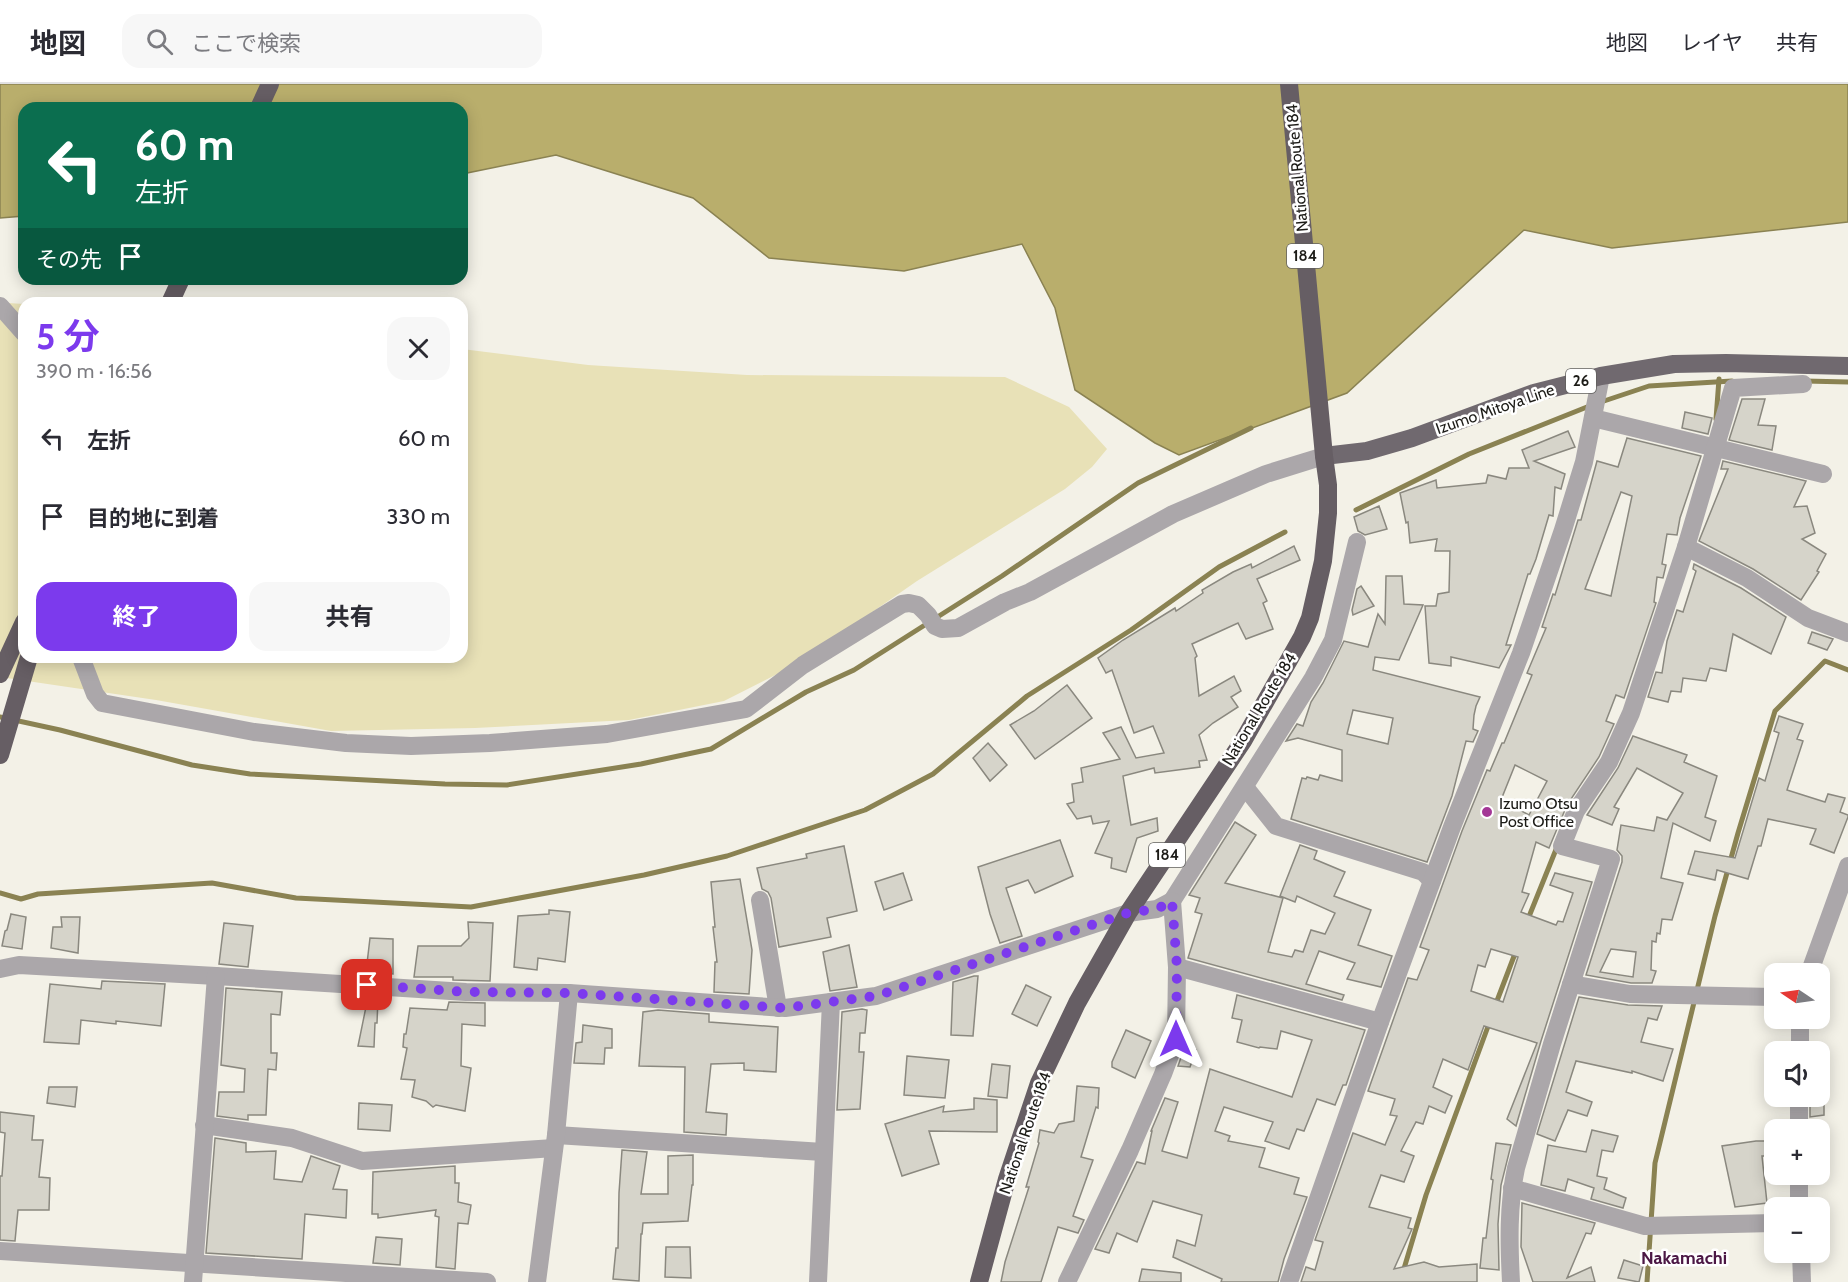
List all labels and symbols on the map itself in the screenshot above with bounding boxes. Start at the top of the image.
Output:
street label: National Route 184 [1282,103,1312,233]
road number: 184 [1287,244,1323,268]
road number: 26 [1566,369,1596,393]
street label: Izumo Mitoya Line [1433,380,1557,438]
street label: National Route 184 [1218,649,1300,769]
place label: Izumo Otsu Post Office [1499,794,1578,831]
marker: Izumo Otsu Post Office [1480,805,1494,819]
road number: 184 [1149,843,1185,867]
pin [341,959,392,1010]
north arrow [1764,963,1830,1029]
position arrow [1144,1007,1208,1071]
street label: National Route 184 [995,1069,1055,1197]
district label: Nakamachi [1641,1247,1727,1269]

